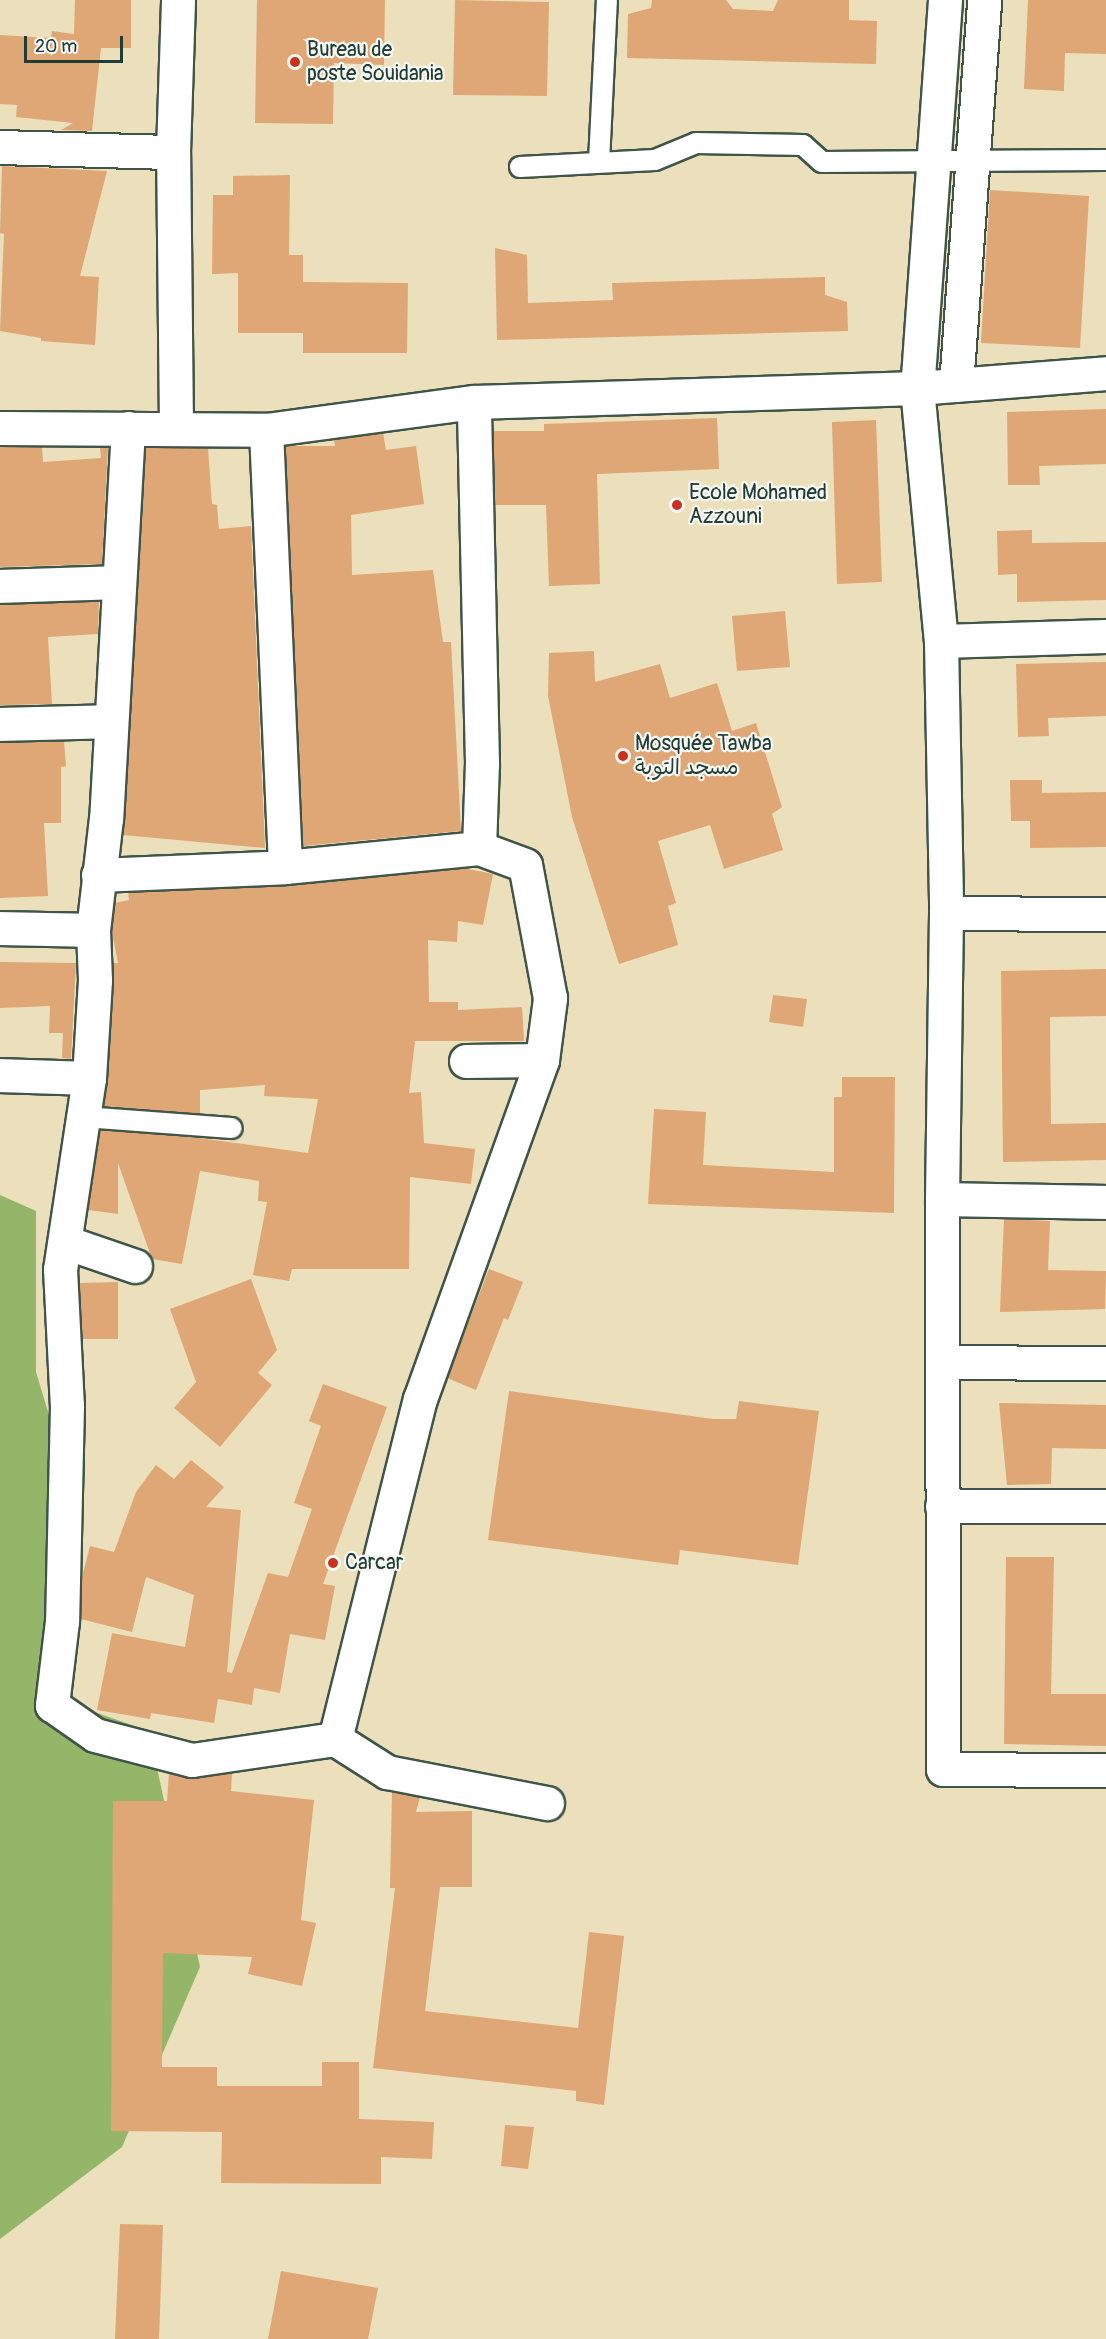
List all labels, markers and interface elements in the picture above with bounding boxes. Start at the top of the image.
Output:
scale bar [27,24,126,62]
text: 20 m [35,35,77,58]
place label: Bureau de poste Souidania [307,37,444,87]
marker: Bureau de poste Souidania [288,55,302,69]
place label: Ecole Mohamed Azzouni [689,480,827,530]
marker: Ecole Mohamed Azzouni [670,498,684,512]
place label: Mosquée Tawba مسجد التوبة [635,731,772,781]
marker: Mosquée Tawba مسجد التوبة [616,749,630,763]
place label: Carcar [345,1550,403,1576]
marker: Carcar [326,1556,340,1570]

